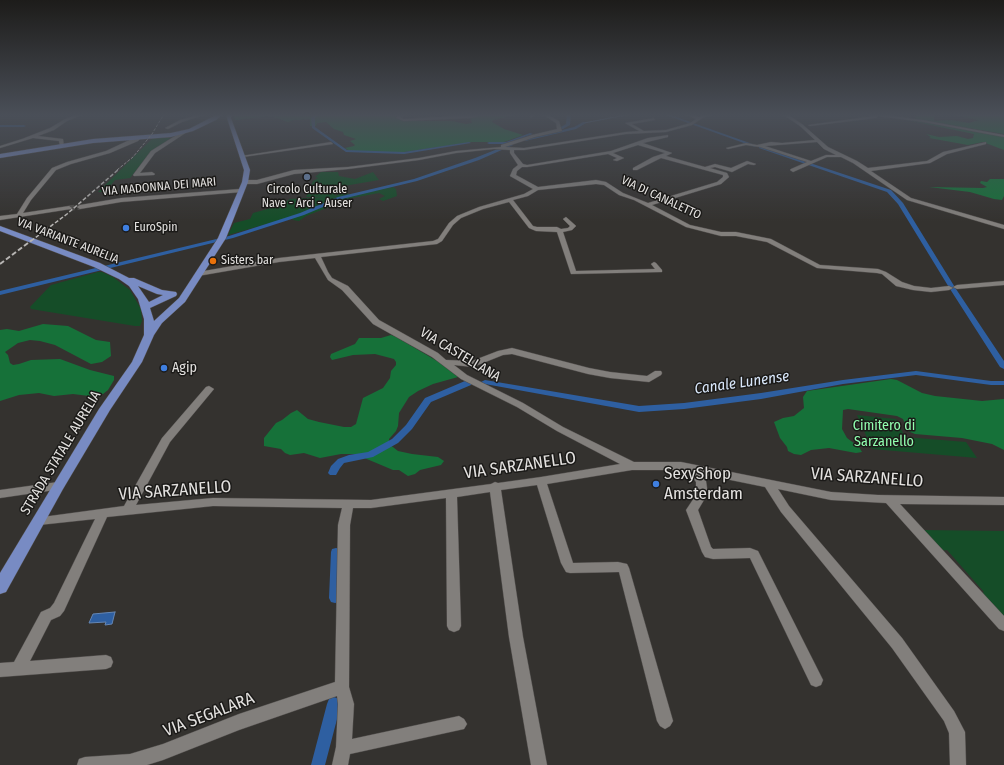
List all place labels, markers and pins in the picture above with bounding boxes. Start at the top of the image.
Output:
marker: Circolo Culturale Nave - Arci - Auser [302,172,312,182]
place label: Circolo Culturale Nave - Arci - Auser [262,183,352,211]
place label: EuroSpin [134,221,178,235]
marker: EuroSpin [121,223,131,233]
place label: Sisters bar [221,254,273,268]
marker: Sisters bar [208,256,218,266]
place label: Agip [172,360,197,376]
marker: Agip [159,363,169,373]
place label: SexyShop Amsterdam [664,464,743,504]
marker: SexyShop Amsterdam [651,479,661,489]

